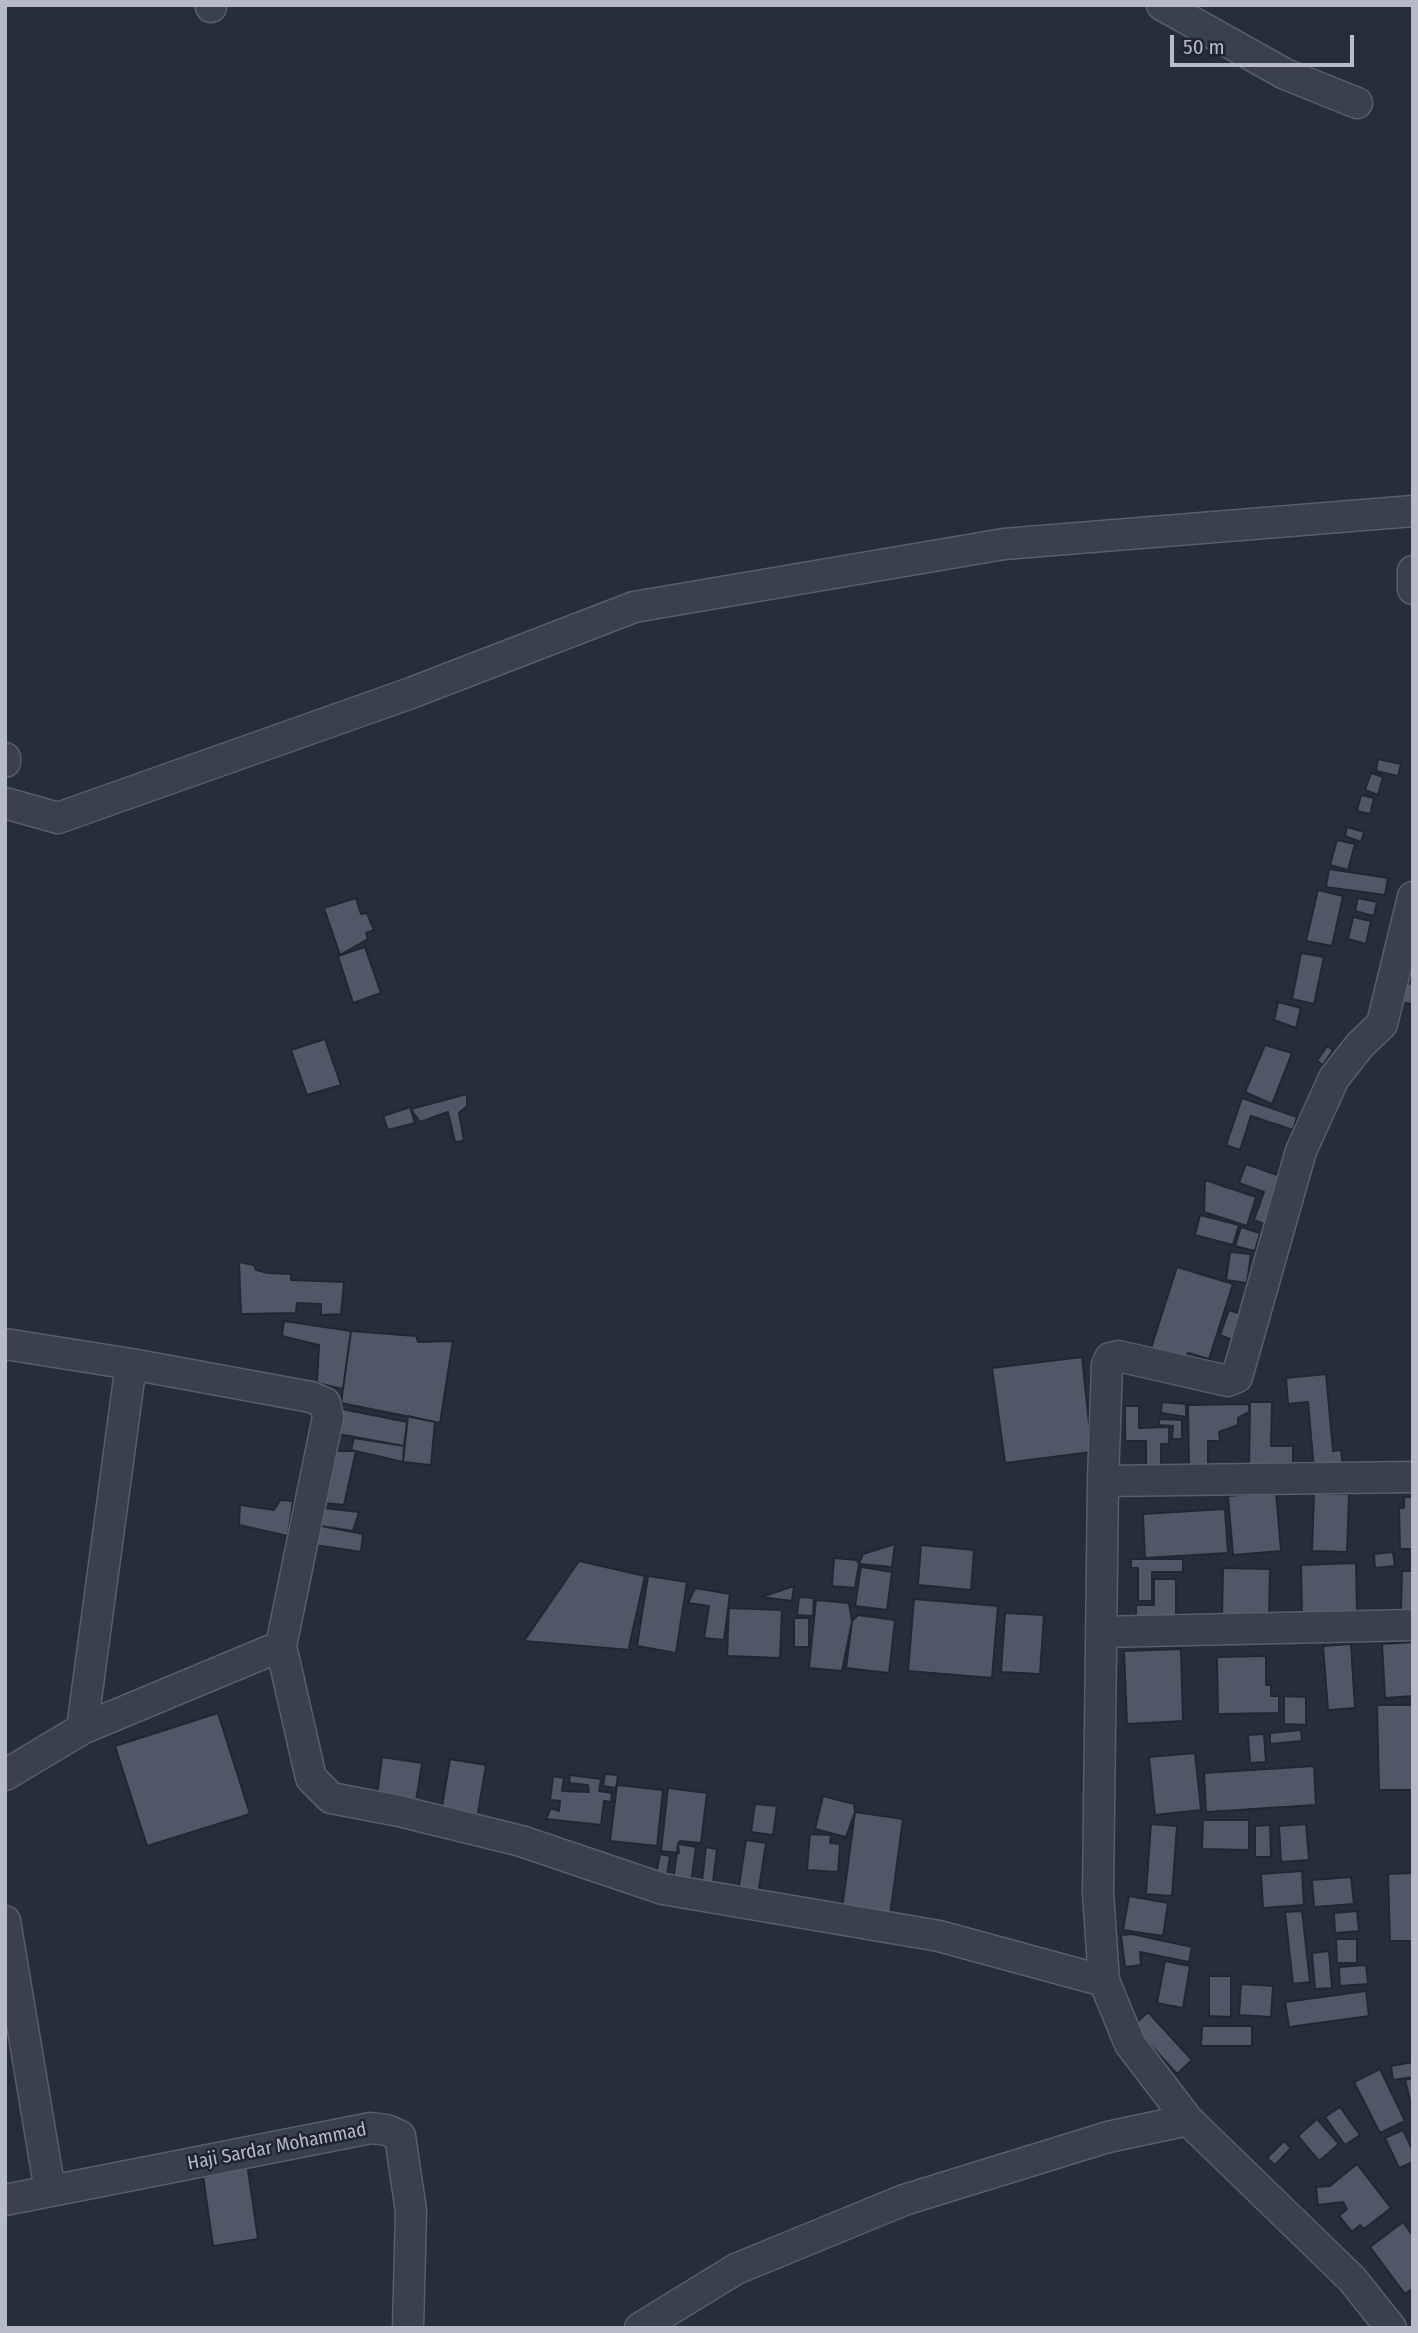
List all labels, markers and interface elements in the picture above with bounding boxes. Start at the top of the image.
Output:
scale bar [1173,21,1357,65]
text: 50 m [1183,34,1225,60]
street label: Haji Sardar Mohammad [186,2118,368,2176]

